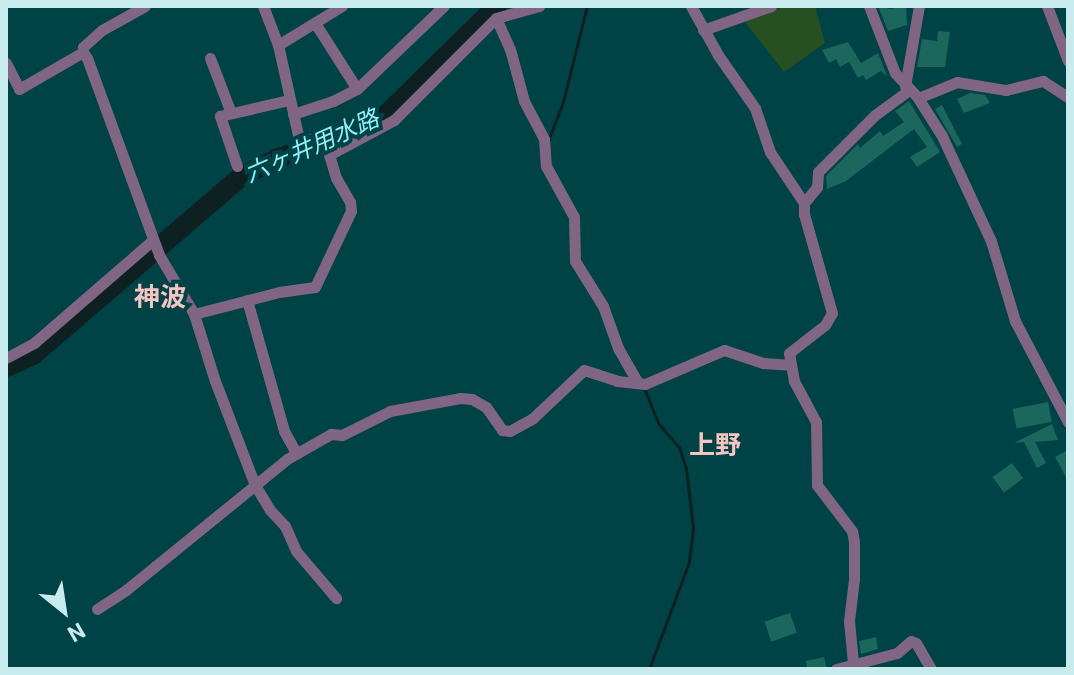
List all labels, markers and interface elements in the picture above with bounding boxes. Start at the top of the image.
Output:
water label: 六ヶ井用水路 [240,105,384,189]
district label: 神波 [134,282,186,314]
district label: 上野 [689,430,741,462]
north arrow [24,571,104,651]
text: N [63,618,89,647]

